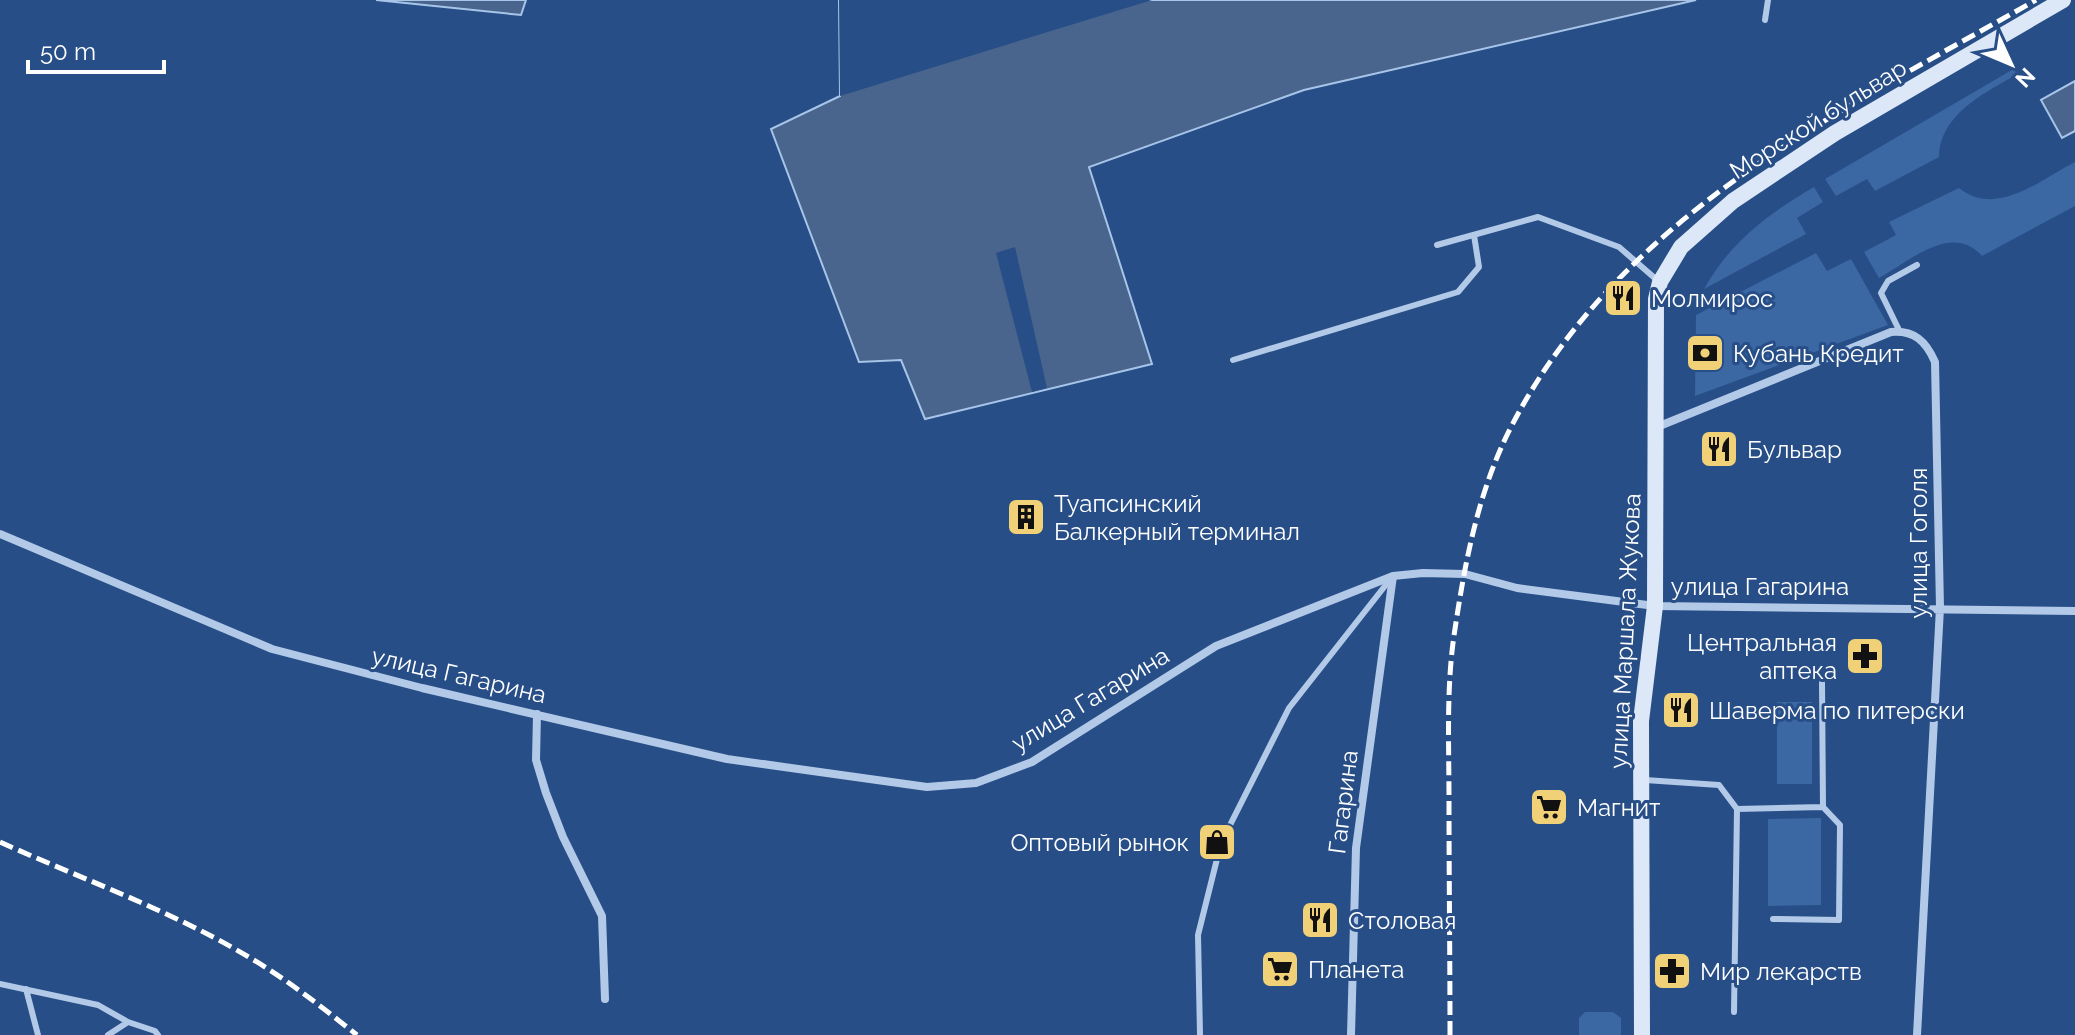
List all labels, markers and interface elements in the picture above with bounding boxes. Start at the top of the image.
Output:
scale bar [28,24,164,74]
north arrow [1971,24,2051,104]
text: 50 m [40,37,96,66]
street label: Морской бульвар [1724,53,1912,185]
text: N [2010,63,2041,93]
restaurant icon: Молмирос [1602,277,1644,319]
place label: Молмирос [1651,284,1773,313]
bank icon: Кубань Кредит [1684,332,1726,374]
place label: Кубань Кредит [1733,339,1904,368]
restaurant icon: Бульвар [1698,428,1740,470]
place label: Бульвар [1747,435,1842,464]
street label: улица Гоголя [1904,468,1933,618]
place label: Туапсинский Балкерный терминал [1054,489,1300,546]
street label: улица Маршала Жукова [1603,493,1647,769]
building icon: Туапсинский Балкерный терминал [1005,496,1047,538]
street label: улица Гагарина [1671,572,1849,601]
place label: Центральная аптека [1687,628,1837,685]
pharmacy icon: Центральная аптека [1844,635,1886,677]
street label: улица Гагарина [369,641,549,709]
street label: улица Гагарина [1006,641,1174,757]
restaurant icon: Шаверма по питерски [1660,689,1702,731]
place label: Шаверма по питерски [1709,696,1965,725]
street label: Гагарина [1322,748,1364,856]
supermarket icon: Магнит [1528,786,1570,828]
place label: Магнит [1577,793,1661,822]
shop icon: Оптовый рынок [1196,821,1238,863]
place label: Оптовый рынок [1010,828,1189,857]
restaurant icon: Столовая [1299,899,1341,941]
place label: Столовая [1348,906,1456,935]
supermarket icon: Планета [1259,948,1301,990]
pharmacy icon: Мир лекарств [1651,950,1693,992]
place label: Планета [1308,955,1404,984]
place label: Мир лекарств [1700,957,1862,986]

